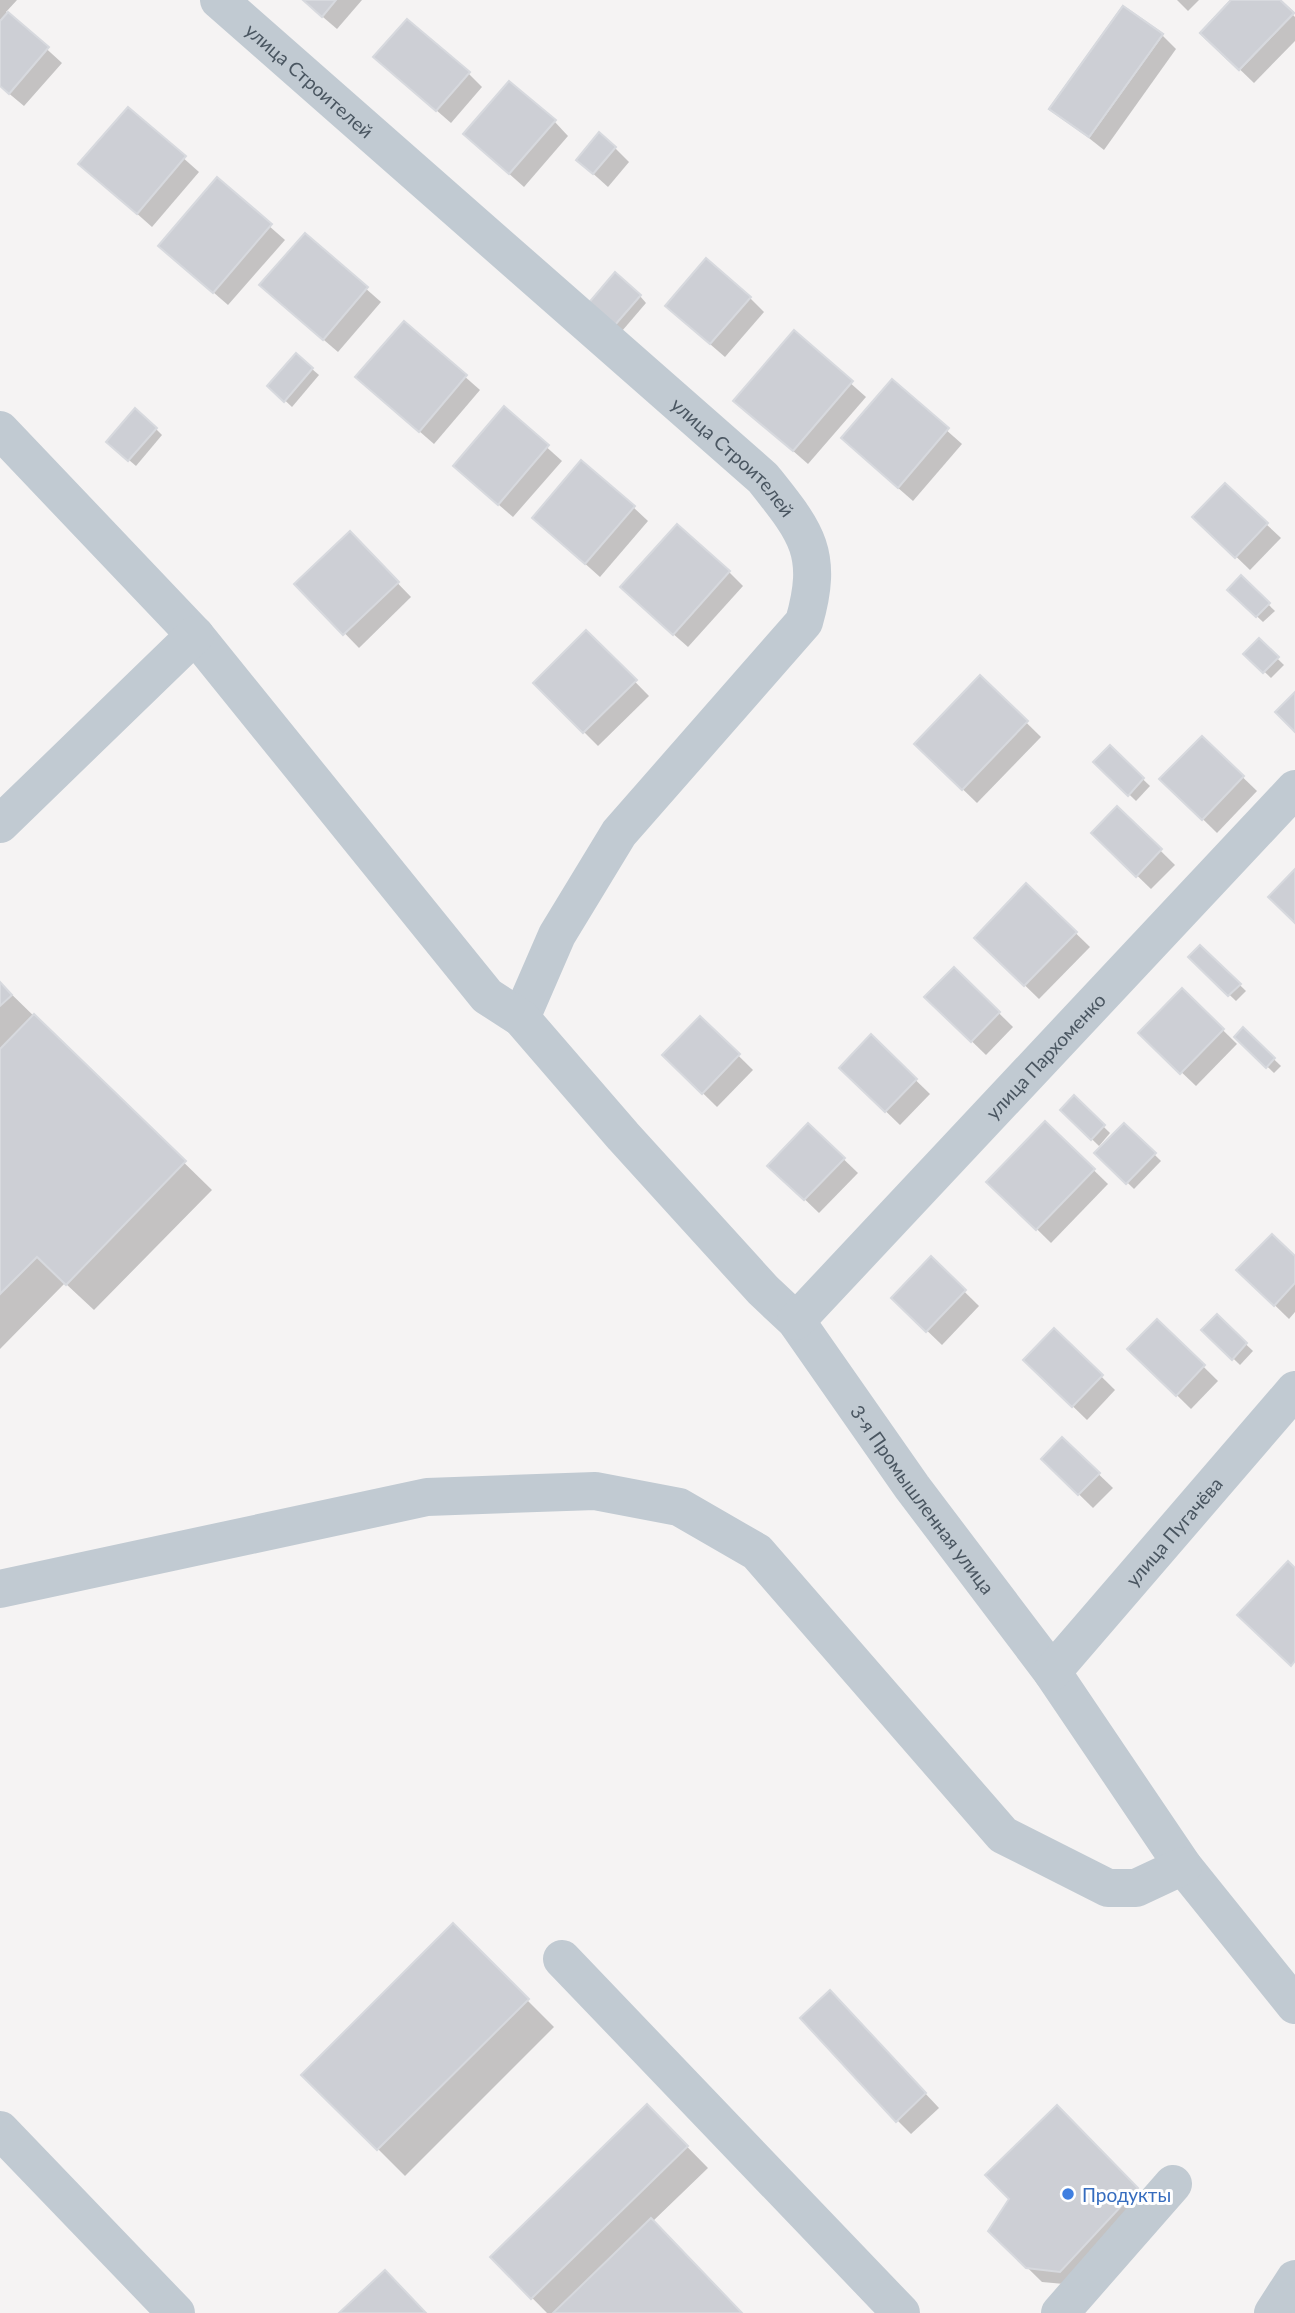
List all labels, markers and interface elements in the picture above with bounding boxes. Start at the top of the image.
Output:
street label: улица Строителей [241,18,379,142]
street label: улица Строителей [667,392,800,521]
street label: улица Пархоменко [980,988,1110,1123]
street label: 3-я Промышленная улица [846,1400,1000,1598]
street label: улица Пугачёва [1120,1472,1227,1590]
place label: Продукты [1082,2183,1171,2206]
marker: Продукты [1060,2186,1076,2202]

